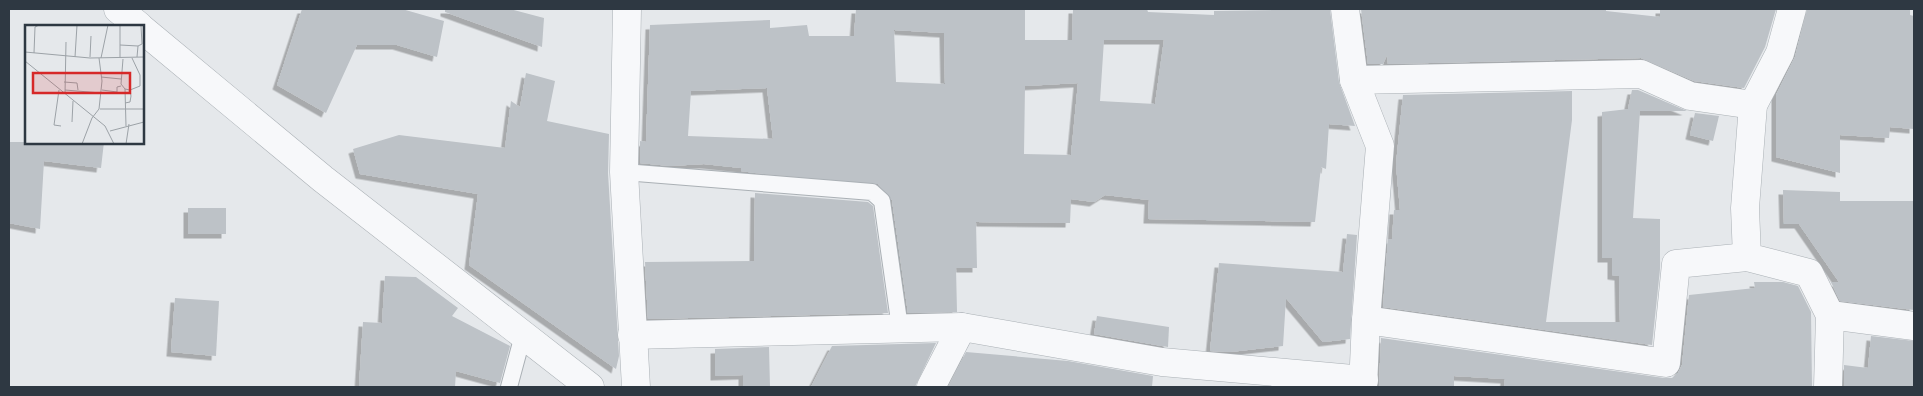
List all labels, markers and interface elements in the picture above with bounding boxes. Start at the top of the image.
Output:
inset map [25,25,144,144]

